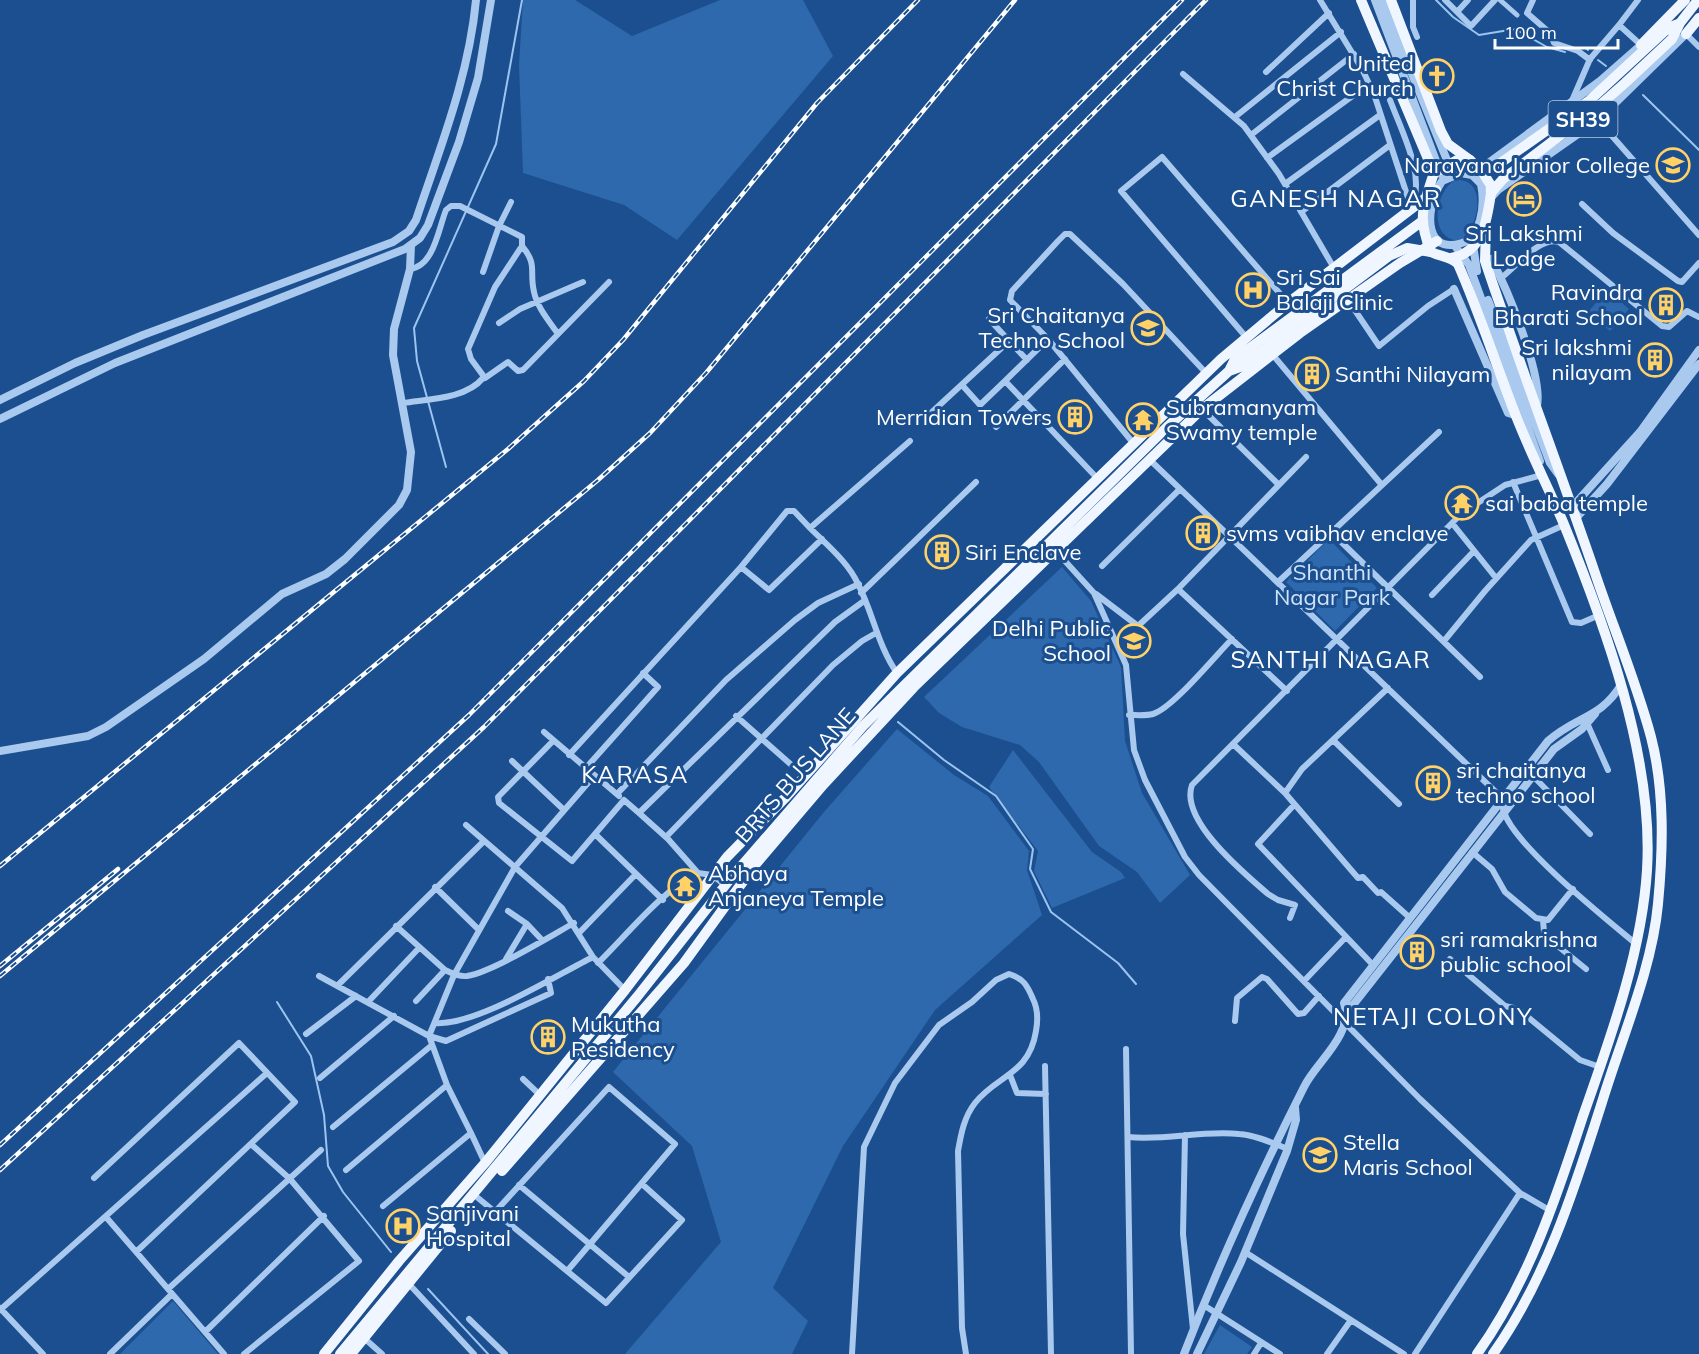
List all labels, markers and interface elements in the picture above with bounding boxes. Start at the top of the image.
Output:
scale bar [1495,12,1618,50]
text: 100 m [1504,21,1557,44]
place label: United Christ Church [1276,49,1414,102]
church icon: United Christ Church [1419,58,1455,94]
road number: SH39 [1548,101,1618,137]
school or university icon: Narayana Junior College [1655,147,1691,183]
place label: Narayana Junior College [1404,151,1650,179]
hotel icon: Sri Lakshmi Lodge [1506,181,1542,217]
district label: GANESH NAGAR [1230,183,1442,213]
place label: Sri Lakshmi Lodge [1465,219,1583,272]
place label: Sri Sai Balaji Clinic [1276,263,1393,316]
hospital icon: Sri Sai Balaji Clinic [1235,272,1271,308]
place label: Ravindra Bharati School [1494,278,1643,331]
building icon: Ravindra Bharati School [1648,287,1684,323]
place label: Sri Chaitanya Techno School [979,301,1125,354]
school or university icon: Sri Chaitanya Techno School [1130,310,1166,346]
place label: Sri lakshmi nilayam [1521,333,1632,386]
building icon: Sri lakshmi nilayam [1637,342,1673,378]
building icon: Santhi Nilayam [1294,356,1330,392]
place label: Santhi Nilayam [1335,360,1490,388]
place label: Subramanyam Swamy temple [1166,393,1318,446]
building icon: Merridian Towers [1057,399,1093,435]
temple icon: Subramanyam Swamy temple [1125,402,1161,438]
place label: Merridian Towers [876,403,1052,431]
temple icon: sai baba temple [1444,485,1480,521]
place label: sai baba temple [1485,489,1648,517]
building icon: svms vaibhav enclave [1185,515,1221,551]
place label: svms vaibhav enclave [1226,519,1448,547]
building icon: Siri Enclave [924,534,960,570]
place label: Siri Enclave [965,538,1081,566]
park label: Shanthi Nagar Park [1274,558,1391,611]
place label: Delhi Public School [992,614,1111,667]
school or university icon: Delhi Public School [1116,623,1152,659]
district label: SANTHI NAGAR [1231,644,1431,674]
street label: BRTS BUS LANE [729,702,861,848]
place label: sri chaitanya techno school [1456,756,1596,809]
district label: KARASA [581,759,689,789]
building icon: sri chaitanya techno school [1415,765,1451,801]
place label: Abhaya Anjaneya Temple [708,859,884,912]
temple icon: Abhaya Anjaneya Temple [667,868,703,904]
place label: sri ramakrishna public school [1440,925,1598,978]
building icon: sri ramakrishna public school [1399,934,1435,970]
district label: NETAJI COLONY [1333,1001,1533,1031]
place label: Mukutha Residency [571,1010,675,1063]
building icon: Mukutha Residency [530,1019,566,1055]
place label: Stella Maris School [1343,1128,1473,1181]
school or university icon: Stella Maris School [1302,1137,1338,1173]
place label: Sanjivani Hospital [426,1199,519,1252]
hospital icon: Sanjivani Hospital [385,1208,421,1244]

